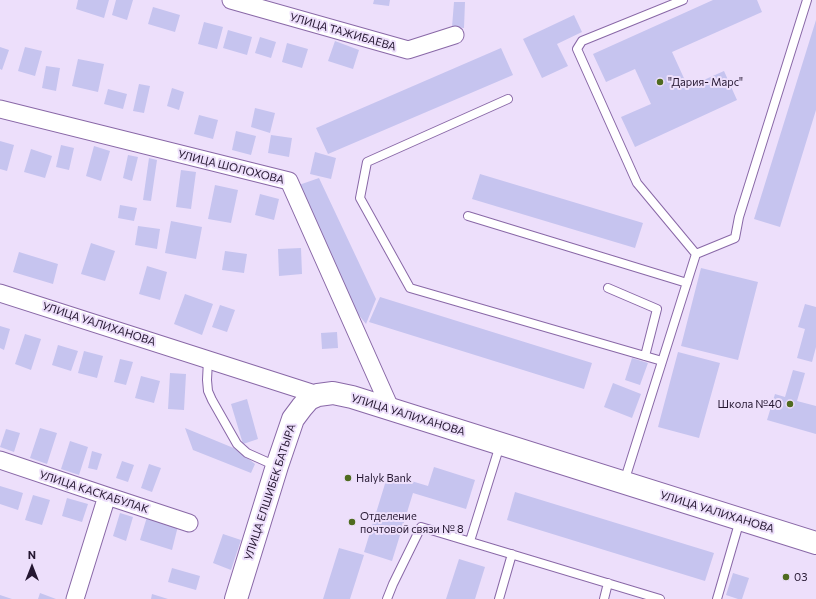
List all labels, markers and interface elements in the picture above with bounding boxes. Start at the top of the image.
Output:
street label: УЛИЦА ТАЖИБАЕВА [288,10,398,54]
place label: "Дария- Марс" [668,75,743,89]
marker: "Дария- Марс" [655,77,665,87]
street label: УЛИЦА ШОЛОХОВА [177,147,285,187]
street label: УЛИЦА УАЛИХАНОВА [41,299,157,349]
street label: УЛИЦА УАЛИХАНОВА [349,391,467,439]
place label: Школа №40 [718,397,782,411]
marker: Школа №40 [785,399,795,409]
street label: УЛИЦА ЕЛШИБЕК БАТЫРА [242,422,298,562]
street label: УЛИЦА КАСКАБУЛАК [38,468,150,516]
place label: Halyk Bank [356,471,412,485]
marker: Halyk Bank [343,473,353,483]
street label: УЛИЦА УАЛИХАНОВА [658,488,776,536]
place label: Отделение почтовой связи № 8 [360,509,464,535]
marker: Отделение почтовой связи № 8 [347,517,357,527]
north arrow [12,547,52,587]
text: N [28,548,36,561]
place label: 03 [794,570,807,584]
marker: 03 [781,572,791,582]

